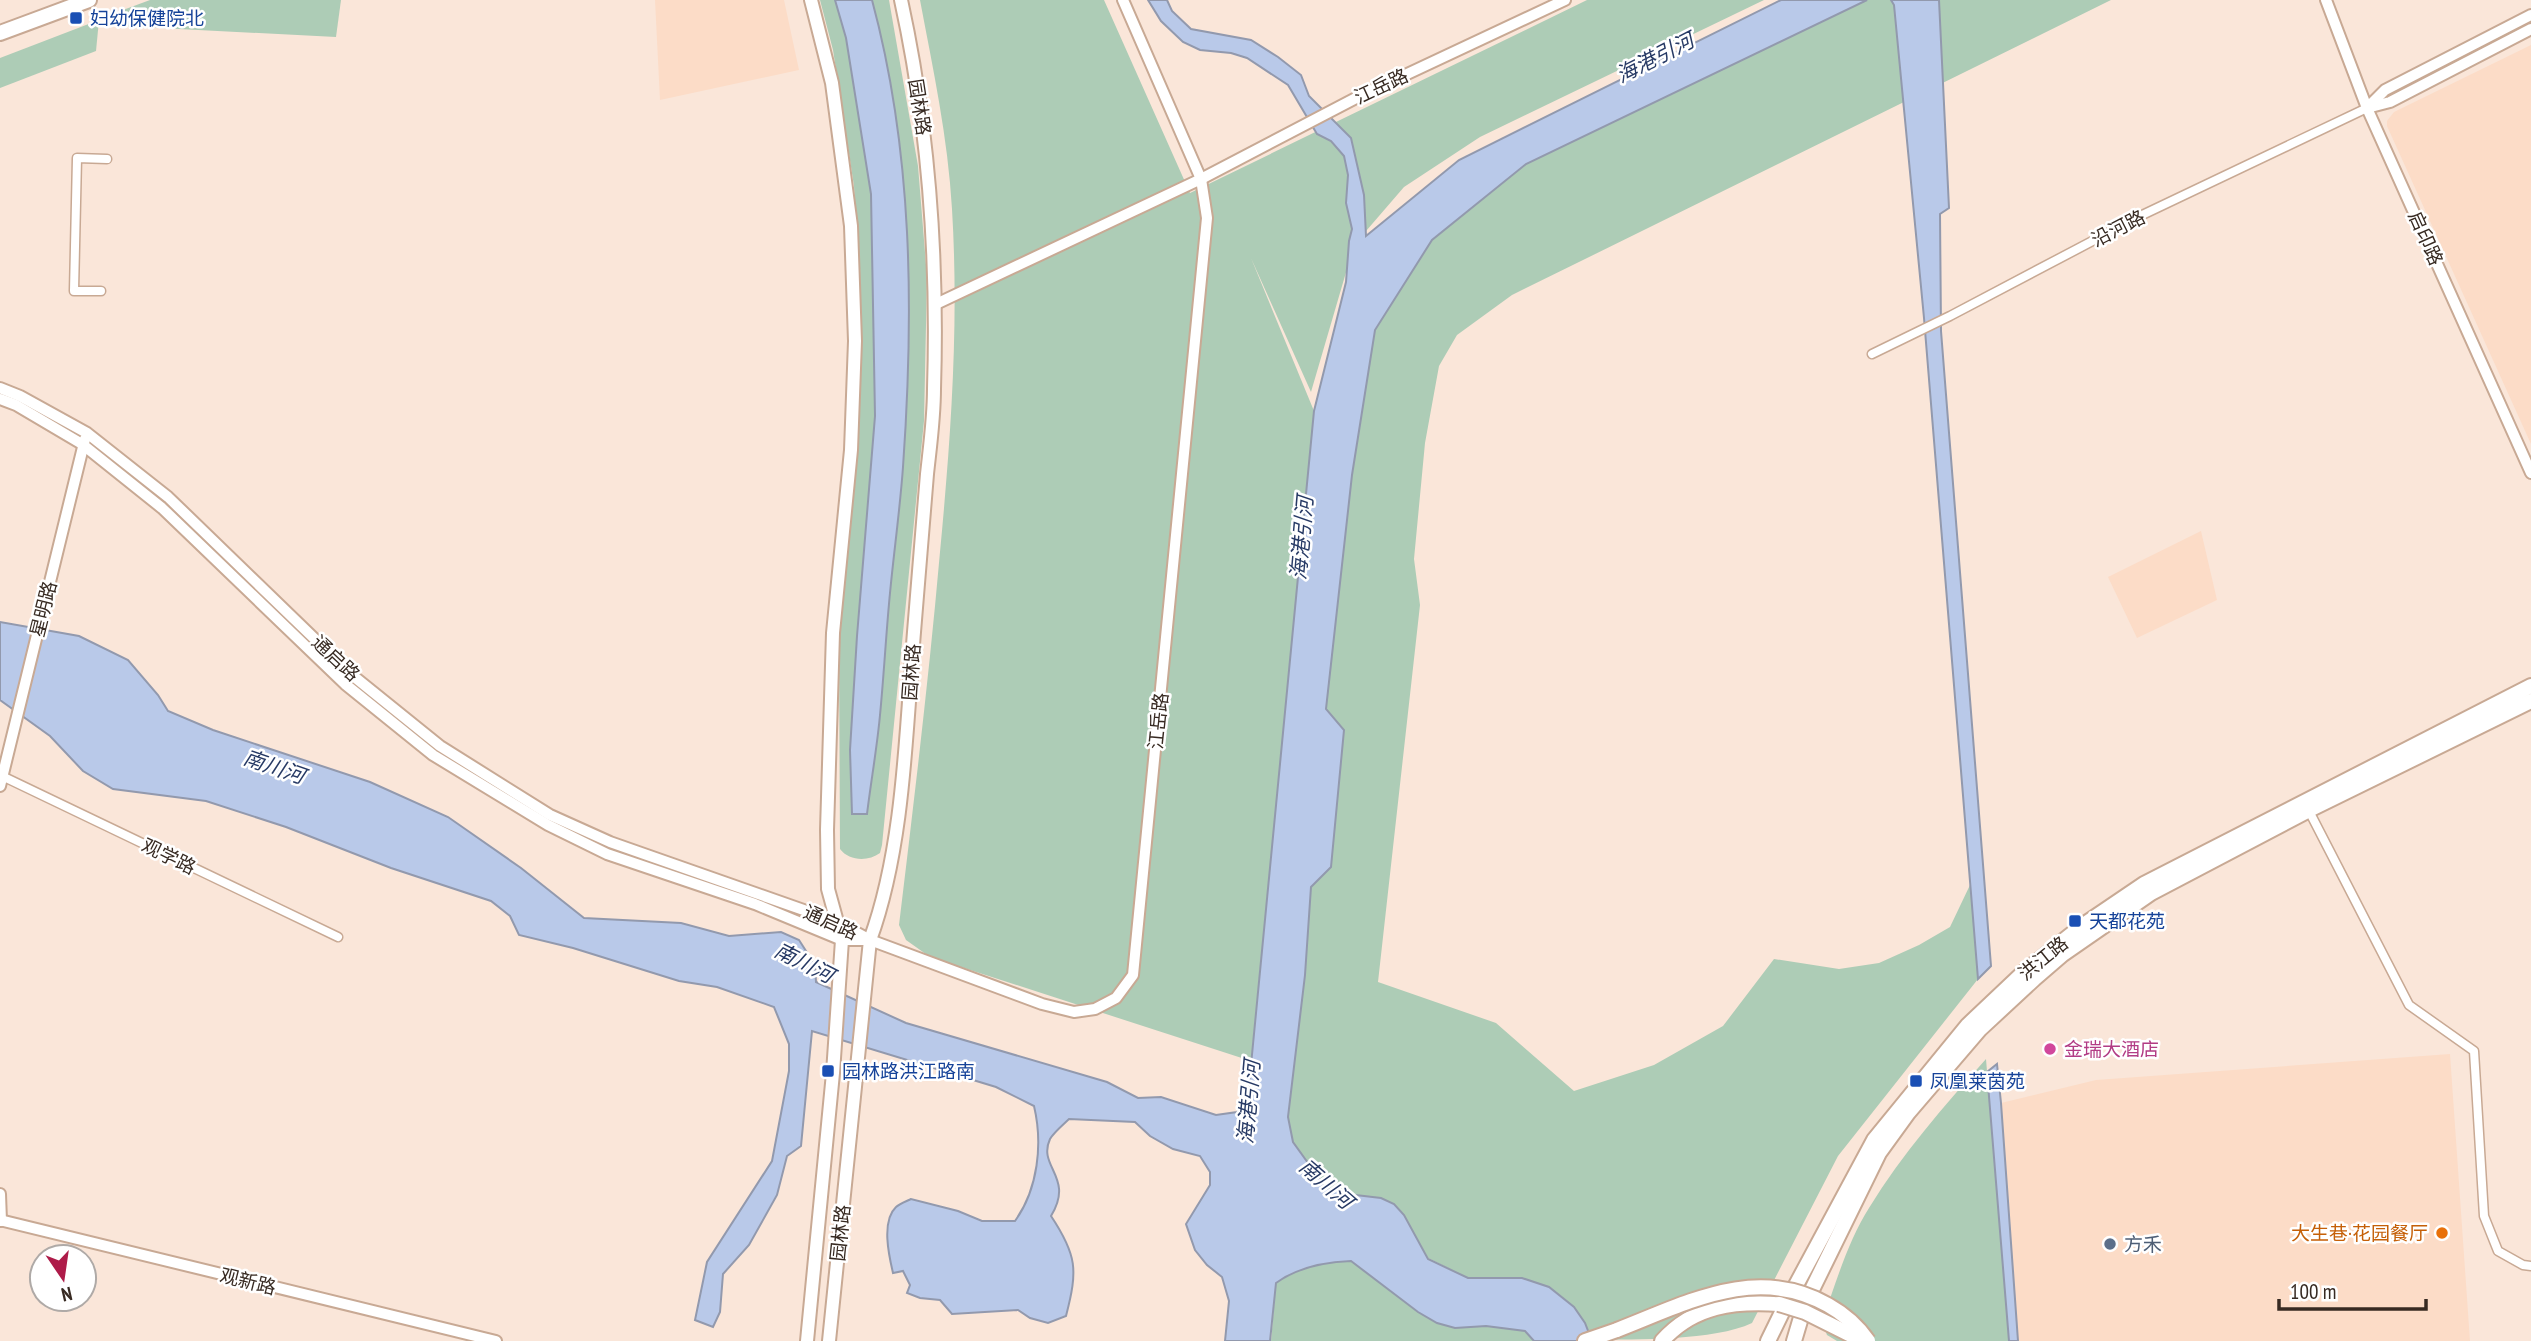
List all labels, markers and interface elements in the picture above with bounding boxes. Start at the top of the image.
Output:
place label: 妇幼保健院北 [90,6,204,30]
marker: 妇幼保健院北 [68,10,84,26]
water label: 海港引河 [1611,25,1702,89]
street label: 江岳路 [1350,63,1412,109]
street label: 园林路 [904,77,936,137]
street label: 沿河路 [2087,204,2149,252]
street label: 启印路 [2403,207,2449,269]
water label: 海港引河 [1284,491,1319,581]
street label: 星明路 [24,578,62,640]
street label: 通启路 [307,630,365,686]
street label: 园林路 [897,643,925,701]
street label: 江岳路 [1143,691,1173,751]
water label: 南川河 [240,744,312,791]
street label: 观学路 [138,833,200,879]
street label: 通启路 [800,899,862,945]
place label: 天都花苑 [2089,909,2165,933]
marker: 天都花苑 [2067,913,2083,929]
street label: 洪江路 [2013,931,2073,985]
water label: 南川河 [770,936,842,991]
place label: 金瑞大酒店 [2064,1037,2159,1061]
marker: 金瑞大酒店 [2042,1041,2058,1057]
water label: 海港引河 [1231,1055,1266,1145]
place label: 园林路洪江路南 [842,1059,975,1083]
marker: 园林路洪江路南 [820,1063,836,1079]
place label: 凤凰莱茵苑 [1930,1069,2025,1093]
marker: 凤凰莱茵苑 [1908,1073,1924,1089]
water label: 南川河 [1294,1153,1362,1217]
street label: 园林路 [825,1203,855,1263]
place label: 大生巷·花园餐厅 [2291,1221,2428,1245]
marker: 大生巷·花园餐厅 [2434,1225,2450,1241]
place label: 方禾 [2124,1232,2162,1256]
marker: 方禾 [2102,1236,2118,1252]
north arrow [28,1243,98,1313]
street label: 观新路 [217,1262,279,1300]
scale bar [2279,1268,2426,1312]
text: 100 m [2290,1278,2336,1305]
text: N [59,1282,75,1307]

